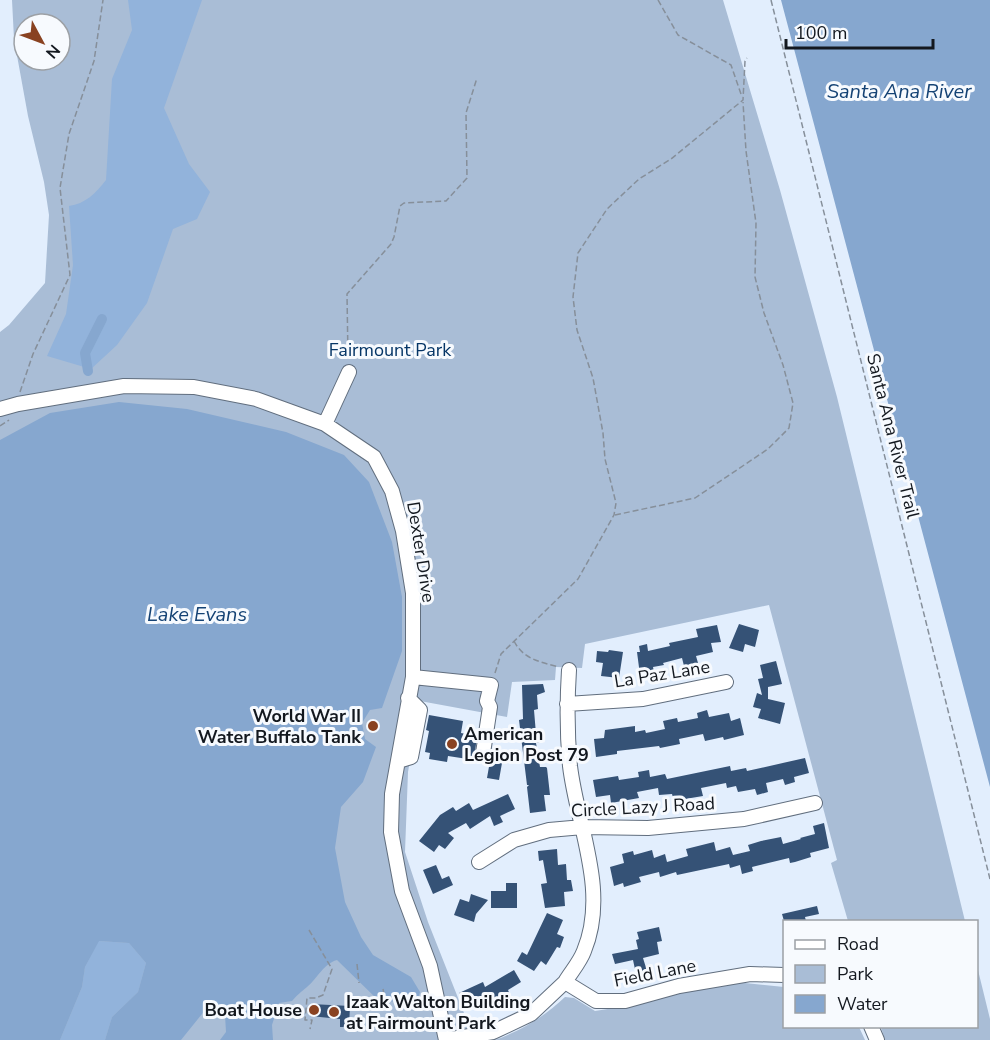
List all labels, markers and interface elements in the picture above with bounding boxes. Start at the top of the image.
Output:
north arrow [12,12,72,72]
scale bar [786,12,933,50]
text: 100 m [795,21,847,45]
text: N [40,39,65,63]
water label: Santa Ana River [827,78,972,105]
park label: Fairmount Park [329,338,452,362]
street label: Santa Ana River Trail [861,351,925,522]
street label: Dexter Drive [401,500,441,604]
water label: Lake Evans [147,601,247,628]
street label: La Paz Lane [612,655,712,693]
place label: World War II Water Buffalo Tank [198,704,361,749]
marker: World War II Water Buffalo Tank [366,719,380,733]
place label: American Legion Post 79 [464,722,589,767]
marker: American Legion Post 79 [445,737,459,751]
street label: Circle Lazy J Road [570,791,716,823]
legend [783,920,978,1028]
text: Road [837,932,879,956]
street label: Field Lane [612,953,698,993]
text: Park [837,962,874,986]
place label: Izaak Walton Building at Fairmount Park [346,990,530,1035]
text: Water [837,992,888,1016]
place label: Boat House [204,998,302,1022]
marker: Boat House [307,1003,321,1017]
marker: Izaak Walton Building at Fairmount Park [327,1005,341,1019]

